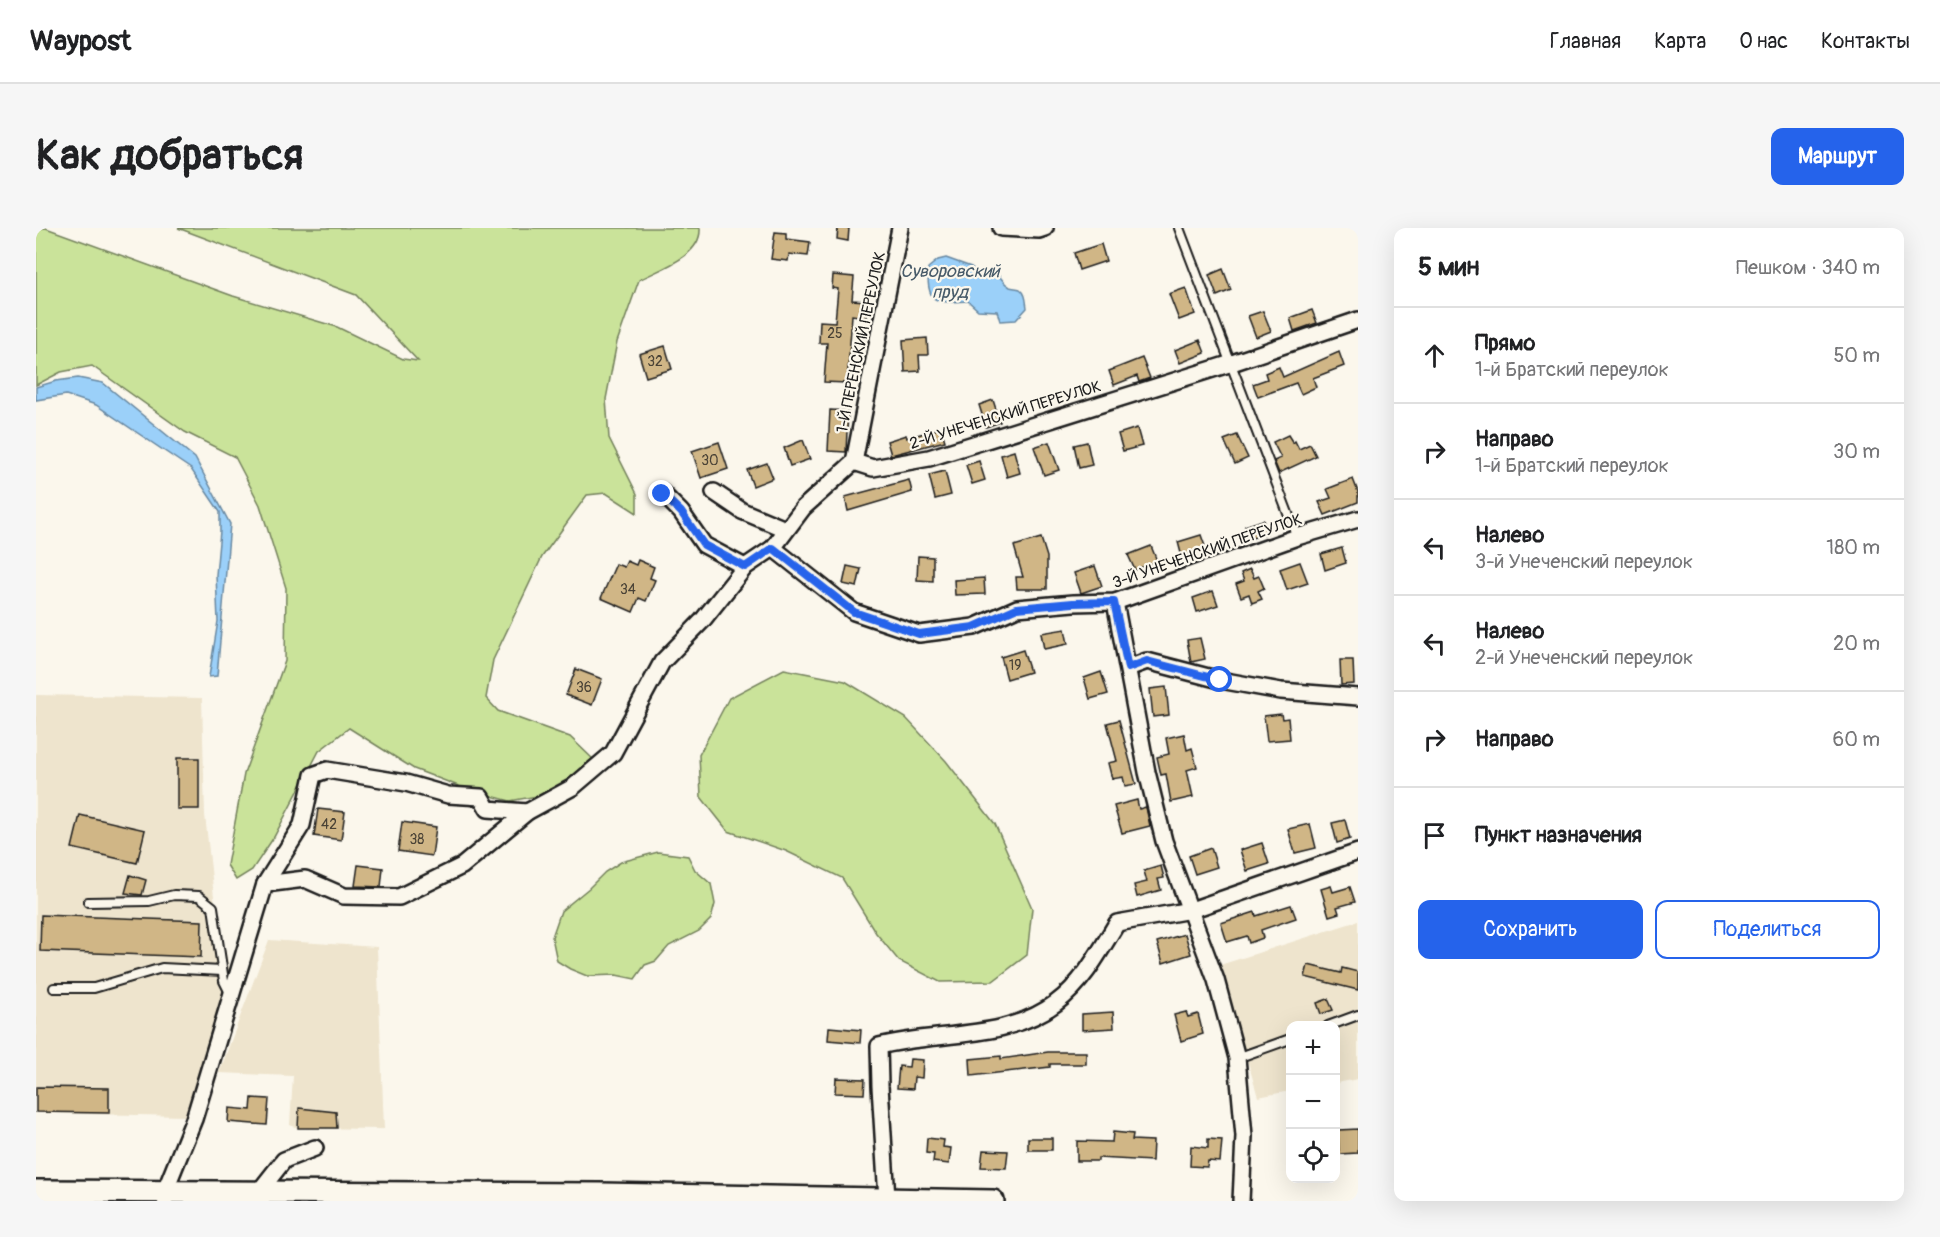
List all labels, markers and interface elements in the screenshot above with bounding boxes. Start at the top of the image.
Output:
text: Waypost [30,24,131,59]
text: Главная [1550,28,1621,55]
text: Карта [1654,28,1706,55]
text: О нас [1739,28,1788,55]
text: Контакты [1821,28,1910,55]
button: Маршрут [1771,128,1904,185]
text: Как добраться [36,130,303,182]
street label: 1-Й ПЕРЕНСКИЙ ПЕРЕУЛОК [832,250,890,435]
text: 5 мин [1418,251,1479,283]
text: Пешком · 340 m [1736,255,1880,280]
water label: Суворовский пруд [900,260,1001,304]
house number: 25 [827,325,843,342]
text: Прямо [1475,329,1535,357]
icon: ahead [1418,339,1451,372]
text: 50 m [1833,343,1880,368]
house number: 32 [647,353,663,370]
text: 1-й Братский переулок [1475,357,1669,382]
street label: 2-Й УНЕЧЕНСКИЙ ПЕРЕУЛОК [907,376,1104,454]
text: Направо [1475,425,1554,453]
icon: right [1418,435,1451,468]
text: 30 m [1833,439,1880,464]
house number: 30 [701,452,719,469]
text: 1-й Братский переулок [1475,453,1669,478]
route end [648,480,674,506]
street label: 3-Й УНЕЧЕНСКИЙ ПЕРЕУЛОК [1110,509,1305,593]
text: Налево [1475,521,1544,549]
icon: left [1418,531,1451,564]
text: 180 m [1826,535,1880,560]
text: 3-й Унеченский переулок [1475,549,1693,574]
house number: 34 [620,581,636,598]
text: Налево [1475,617,1544,645]
icon: left [1418,627,1451,660]
text: 20 m [1833,631,1880,656]
text: 2-й Унеченский переулок [1475,645,1693,670]
house number: 19 [1009,657,1021,674]
route start [1206,666,1232,692]
house number: 36 [576,679,592,696]
icon: right [1418,723,1451,756]
text: Направо [1475,725,1554,753]
text: 60 m [1833,727,1880,752]
house number: 42 [321,816,337,833]
icon: arrive [1418,819,1451,852]
text: Пункт назначения [1475,821,1642,849]
house number: 38 [410,831,424,848]
button: Сохранить [1418,900,1643,959]
button: Поделиться [1655,900,1880,959]
map controls [1286,1021,1340,1183]
button: + [1286,1021,1340,1075]
button: − [1286,1075,1340,1129]
button: locate [1286,1129,1340,1183]

